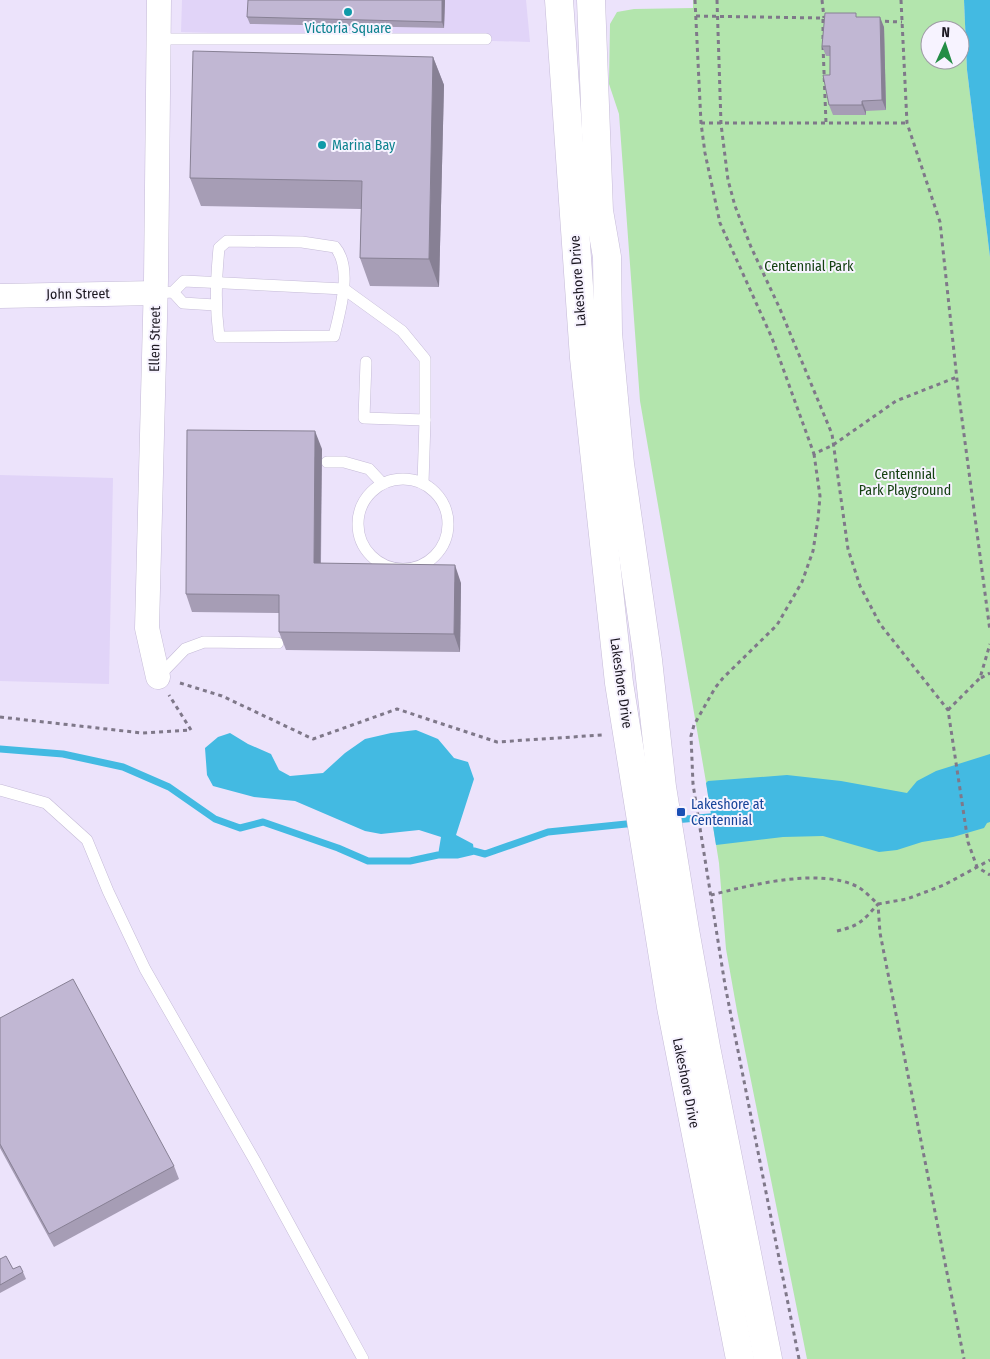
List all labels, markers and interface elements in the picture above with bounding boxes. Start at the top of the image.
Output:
marker: Victoria Square [342,6,354,18]
place label: Victoria Square [305,20,392,37]
north arrow [920,20,970,70]
text: N [941,24,950,41]
place label: Marina Bay [332,137,396,154]
marker: Marina Bay [316,139,328,151]
street label: Lakeshore Drive [566,235,590,327]
park label: Centennial Park [764,258,854,275]
street label: John Street [46,285,110,303]
street label: Ellen Street [146,306,164,372]
park label: Centennial Park Playground [859,466,951,499]
street label: Lakeshore Drive [606,637,636,729]
place label: Lakeshore at Centennial [691,796,765,829]
marker: Lakeshore at Centennial [675,806,687,818]
street label: Lakeshore Drive [669,1037,703,1130]

